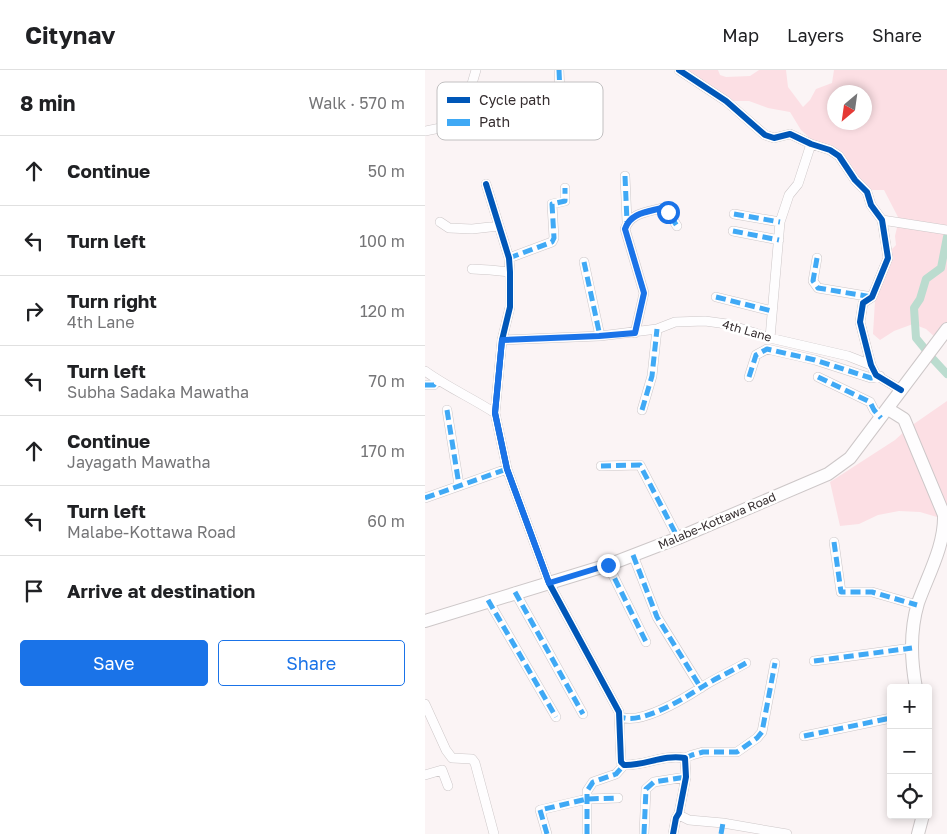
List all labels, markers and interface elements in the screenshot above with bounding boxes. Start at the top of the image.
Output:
text: Citynav [25,20,115,49]
text: Map [722,24,759,46]
text: Layers [787,24,844,46]
text: Share [872,24,922,46]
legend [437,82,603,140]
north arrow [827,85,872,130]
text: 8 min [20,90,76,116]
text: Cycle path [479,91,550,108]
text: Walk · 570 m [308,93,405,113]
text: Path [479,113,510,130]
icon: ahead [20,157,48,185]
text: Continue [67,159,150,182]
text: 50 m [368,161,405,181]
route start [657,201,680,224]
icon: left [20,227,48,255]
text: Turn left [67,229,146,252]
text: 100 m [359,231,405,251]
text: Turn right [67,289,157,312]
icon: right [20,297,48,325]
text: 120 m [360,301,405,321]
text: 4th Lane [67,312,134,332]
street label: 4th Lane [721,316,774,345]
text: Turn left [67,359,146,382]
icon: left [20,367,48,395]
text: 70 m [368,371,405,391]
text: Subha Sadaka Mawatha [67,382,249,402]
text: Continue [67,429,150,452]
icon: ahead [20,437,48,465]
text: 170 m [361,441,405,461]
text: Jayagath Mawatha [67,452,211,472]
street label: Malabe-Kottawa Road [656,489,778,552]
text: Turn left [67,499,146,522]
icon: left [20,507,48,535]
text: 60 m [367,511,405,531]
text: Malabe-Kottawa Road [67,522,236,542]
route end [597,554,620,577]
icon: arrive [20,577,48,605]
text: Arrive at destination [67,579,255,602]
button: Save [20,640,208,686]
button: Share [218,640,405,686]
map controls [887,684,932,819]
button: + [887,684,932,729]
button: − [887,729,932,774]
button: locate [887,774,932,819]

